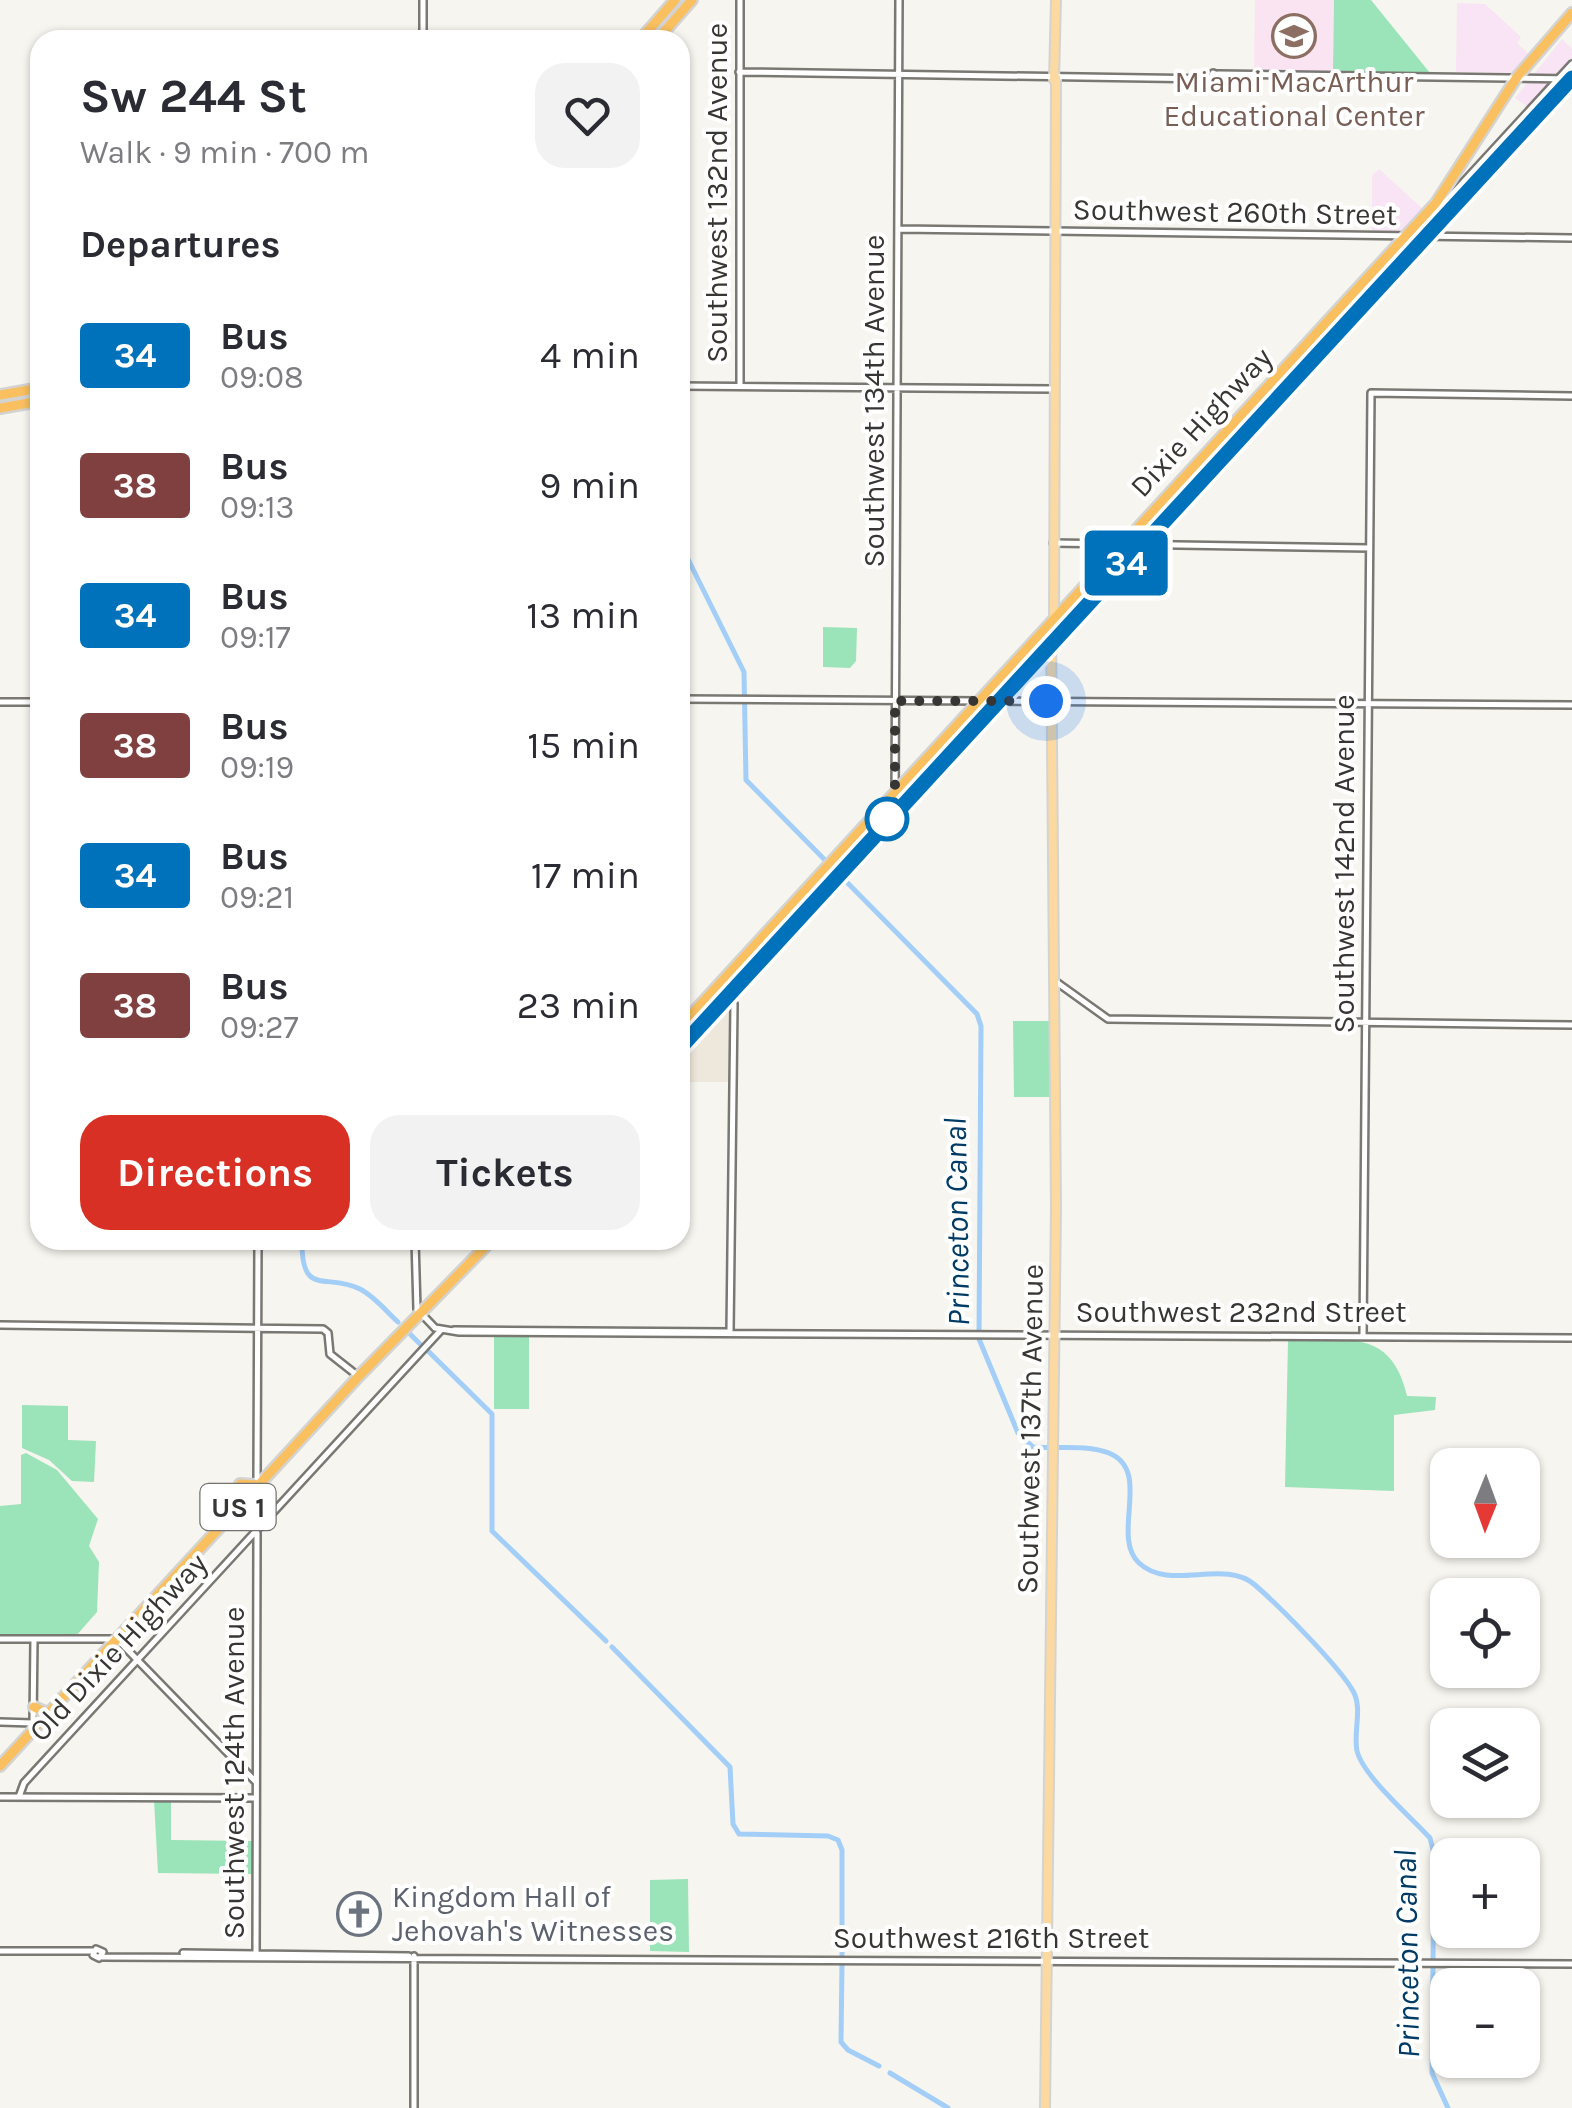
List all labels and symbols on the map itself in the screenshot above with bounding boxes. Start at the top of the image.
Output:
school or university icon: Miami MacArthur Educational Center [1271,13,1317,59]
street label: Southwest 132nd Avenue [699,23,735,363]
place label: Miami MacArthur Educational Center [1164,64,1425,134]
street label: Southwest 260th Street [1072,191,1398,233]
street label: Southwest 134th Avenue [856,234,892,568]
street label: Dixie Highway [1122,340,1280,504]
line badge: 34 [1081,530,1171,596]
your location [1021,676,1071,726]
street label: Southwest 142nd Avenue [1326,694,1362,1034]
unlabelled marker [866,798,908,840]
water label: Princeton Canal [937,1117,977,1327]
street label: Southwest 137th Avenue [1009,1264,1051,1594]
street label: Southwest 232nd Street [1075,1294,1407,1330]
north arrow [1430,1448,1540,1558]
road number: US 1 [200,1484,276,1530]
street label: Old Dixie Highway [21,1545,215,1749]
street label: Southwest 124th Avenue [216,1607,252,1939]
water label: Princeton Canal [1387,1849,1427,2059]
place label: Kingdom Hall of Jehovah's Witnesses [392,1879,674,1949]
church icon: Kingdom Hall of Jehovah's Witnesses [336,1891,382,1937]
street label: Southwest 216th Street [833,1920,1149,1956]

